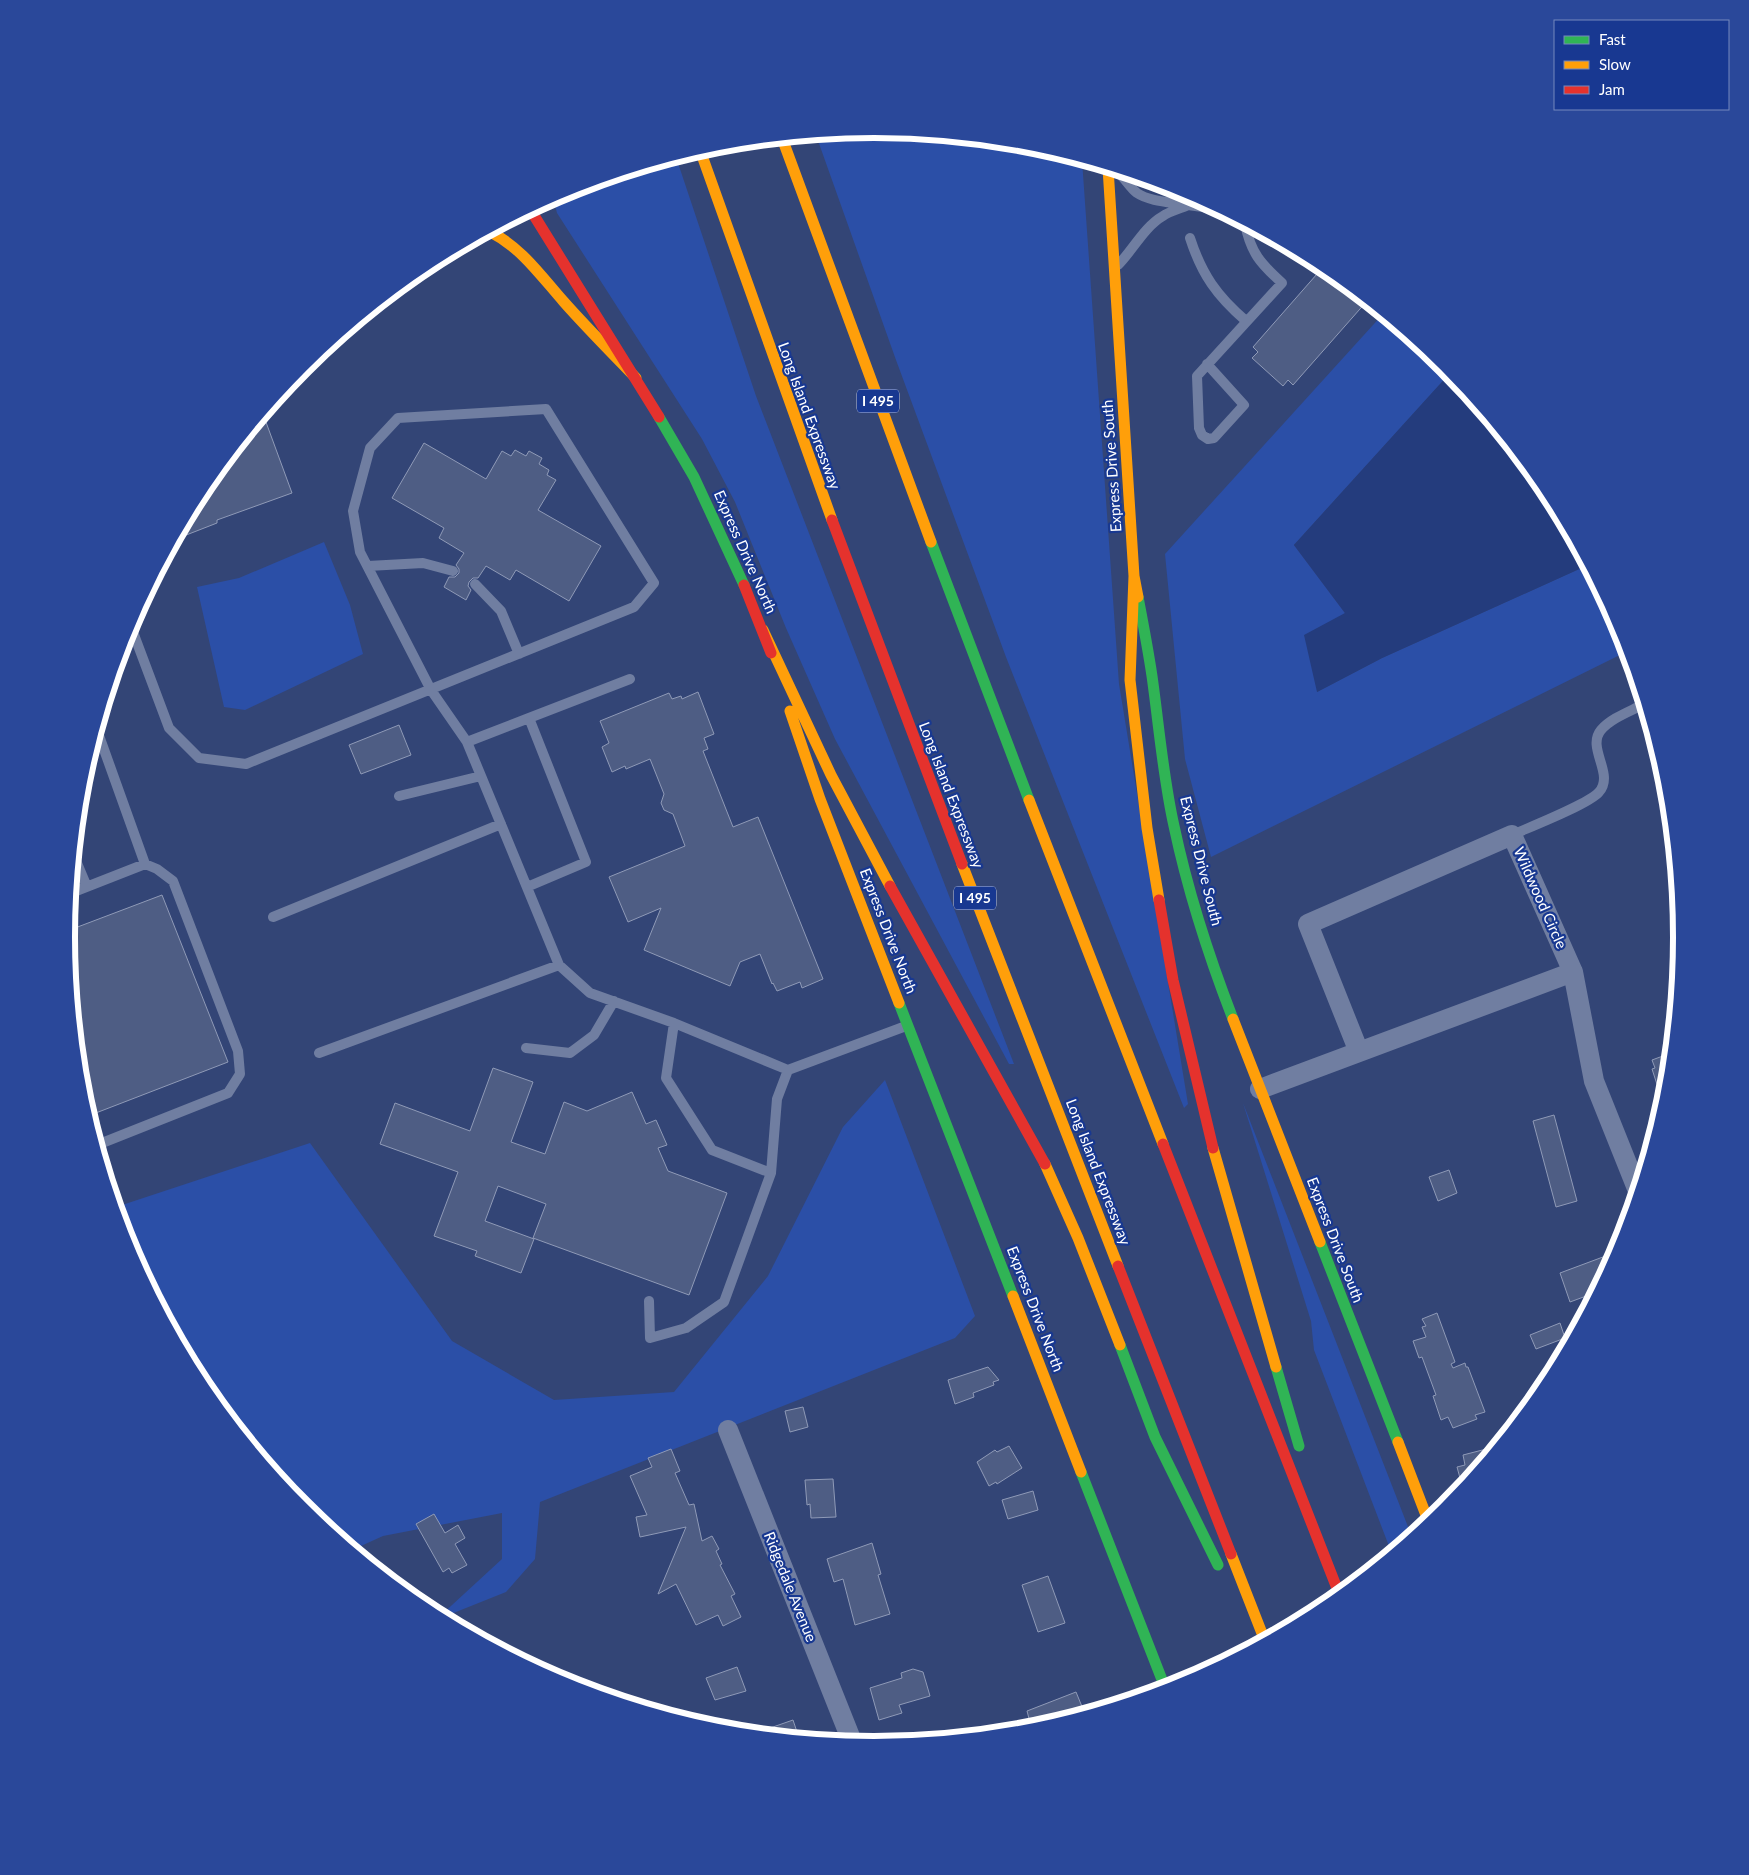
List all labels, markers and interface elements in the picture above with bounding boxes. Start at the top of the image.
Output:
legend [1554,20,1729,110]
text: Fast [1599,30,1626,48]
text: Slow [1599,55,1631,73]
text: Jam [1599,80,1625,98]
street label: Long Island Expressway [775,340,845,492]
road number: I 495 [857,390,899,412]
street label: Express Drive South [1097,399,1125,533]
street label: Express Drive North [711,487,781,616]
street label: Long Island Expressway [916,719,988,870]
street label: Express Drive South [1177,794,1227,927]
street label: Wildwood Circle [1510,844,1571,951]
street label: Express Drive North [857,865,921,996]
road number: I 495 [954,886,996,910]
street label: Long Island Expressway [1063,1096,1135,1247]
street label: Express Drive South [1304,1174,1368,1305]
street label: Express Drive North [1004,1243,1068,1374]
street label: Ridgedale Avenue [761,1529,821,1644]

